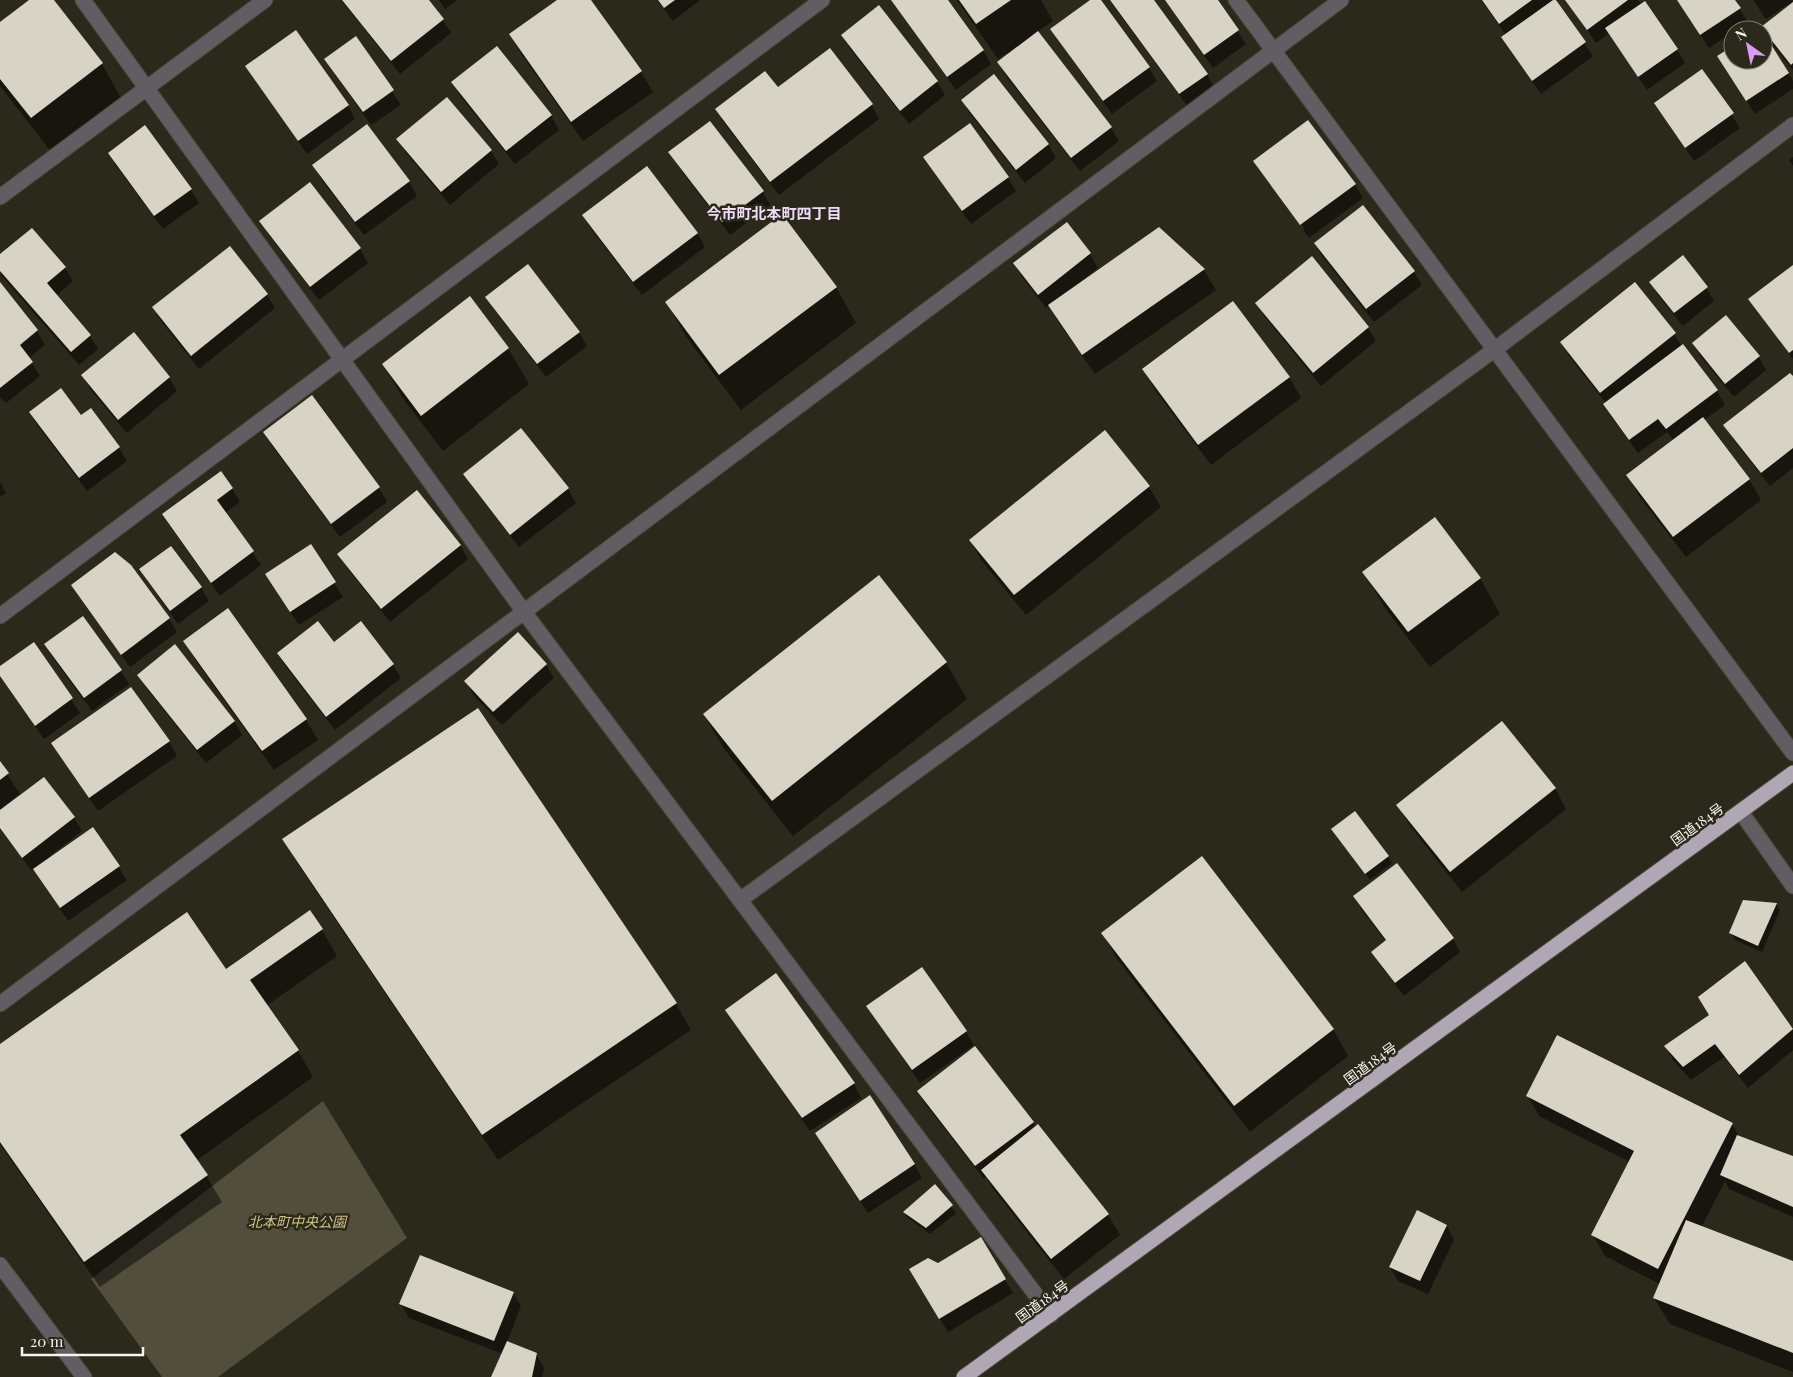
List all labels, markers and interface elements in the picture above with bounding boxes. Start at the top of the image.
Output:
north arrow [1723,20,1773,70]
text: N [1731,23,1750,44]
district label: 今市町北本町四丁目 [706,203,842,223]
street label: 国道184号 [1667,798,1727,850]
street label: 国道184号 [1340,1037,1400,1089]
park label: 北本町中央公園 [248,1212,348,1231]
street label: 国道184号 [1012,1275,1072,1327]
scale bar [22,1324,144,1356]
text: 20 m [30,1331,64,1351]

